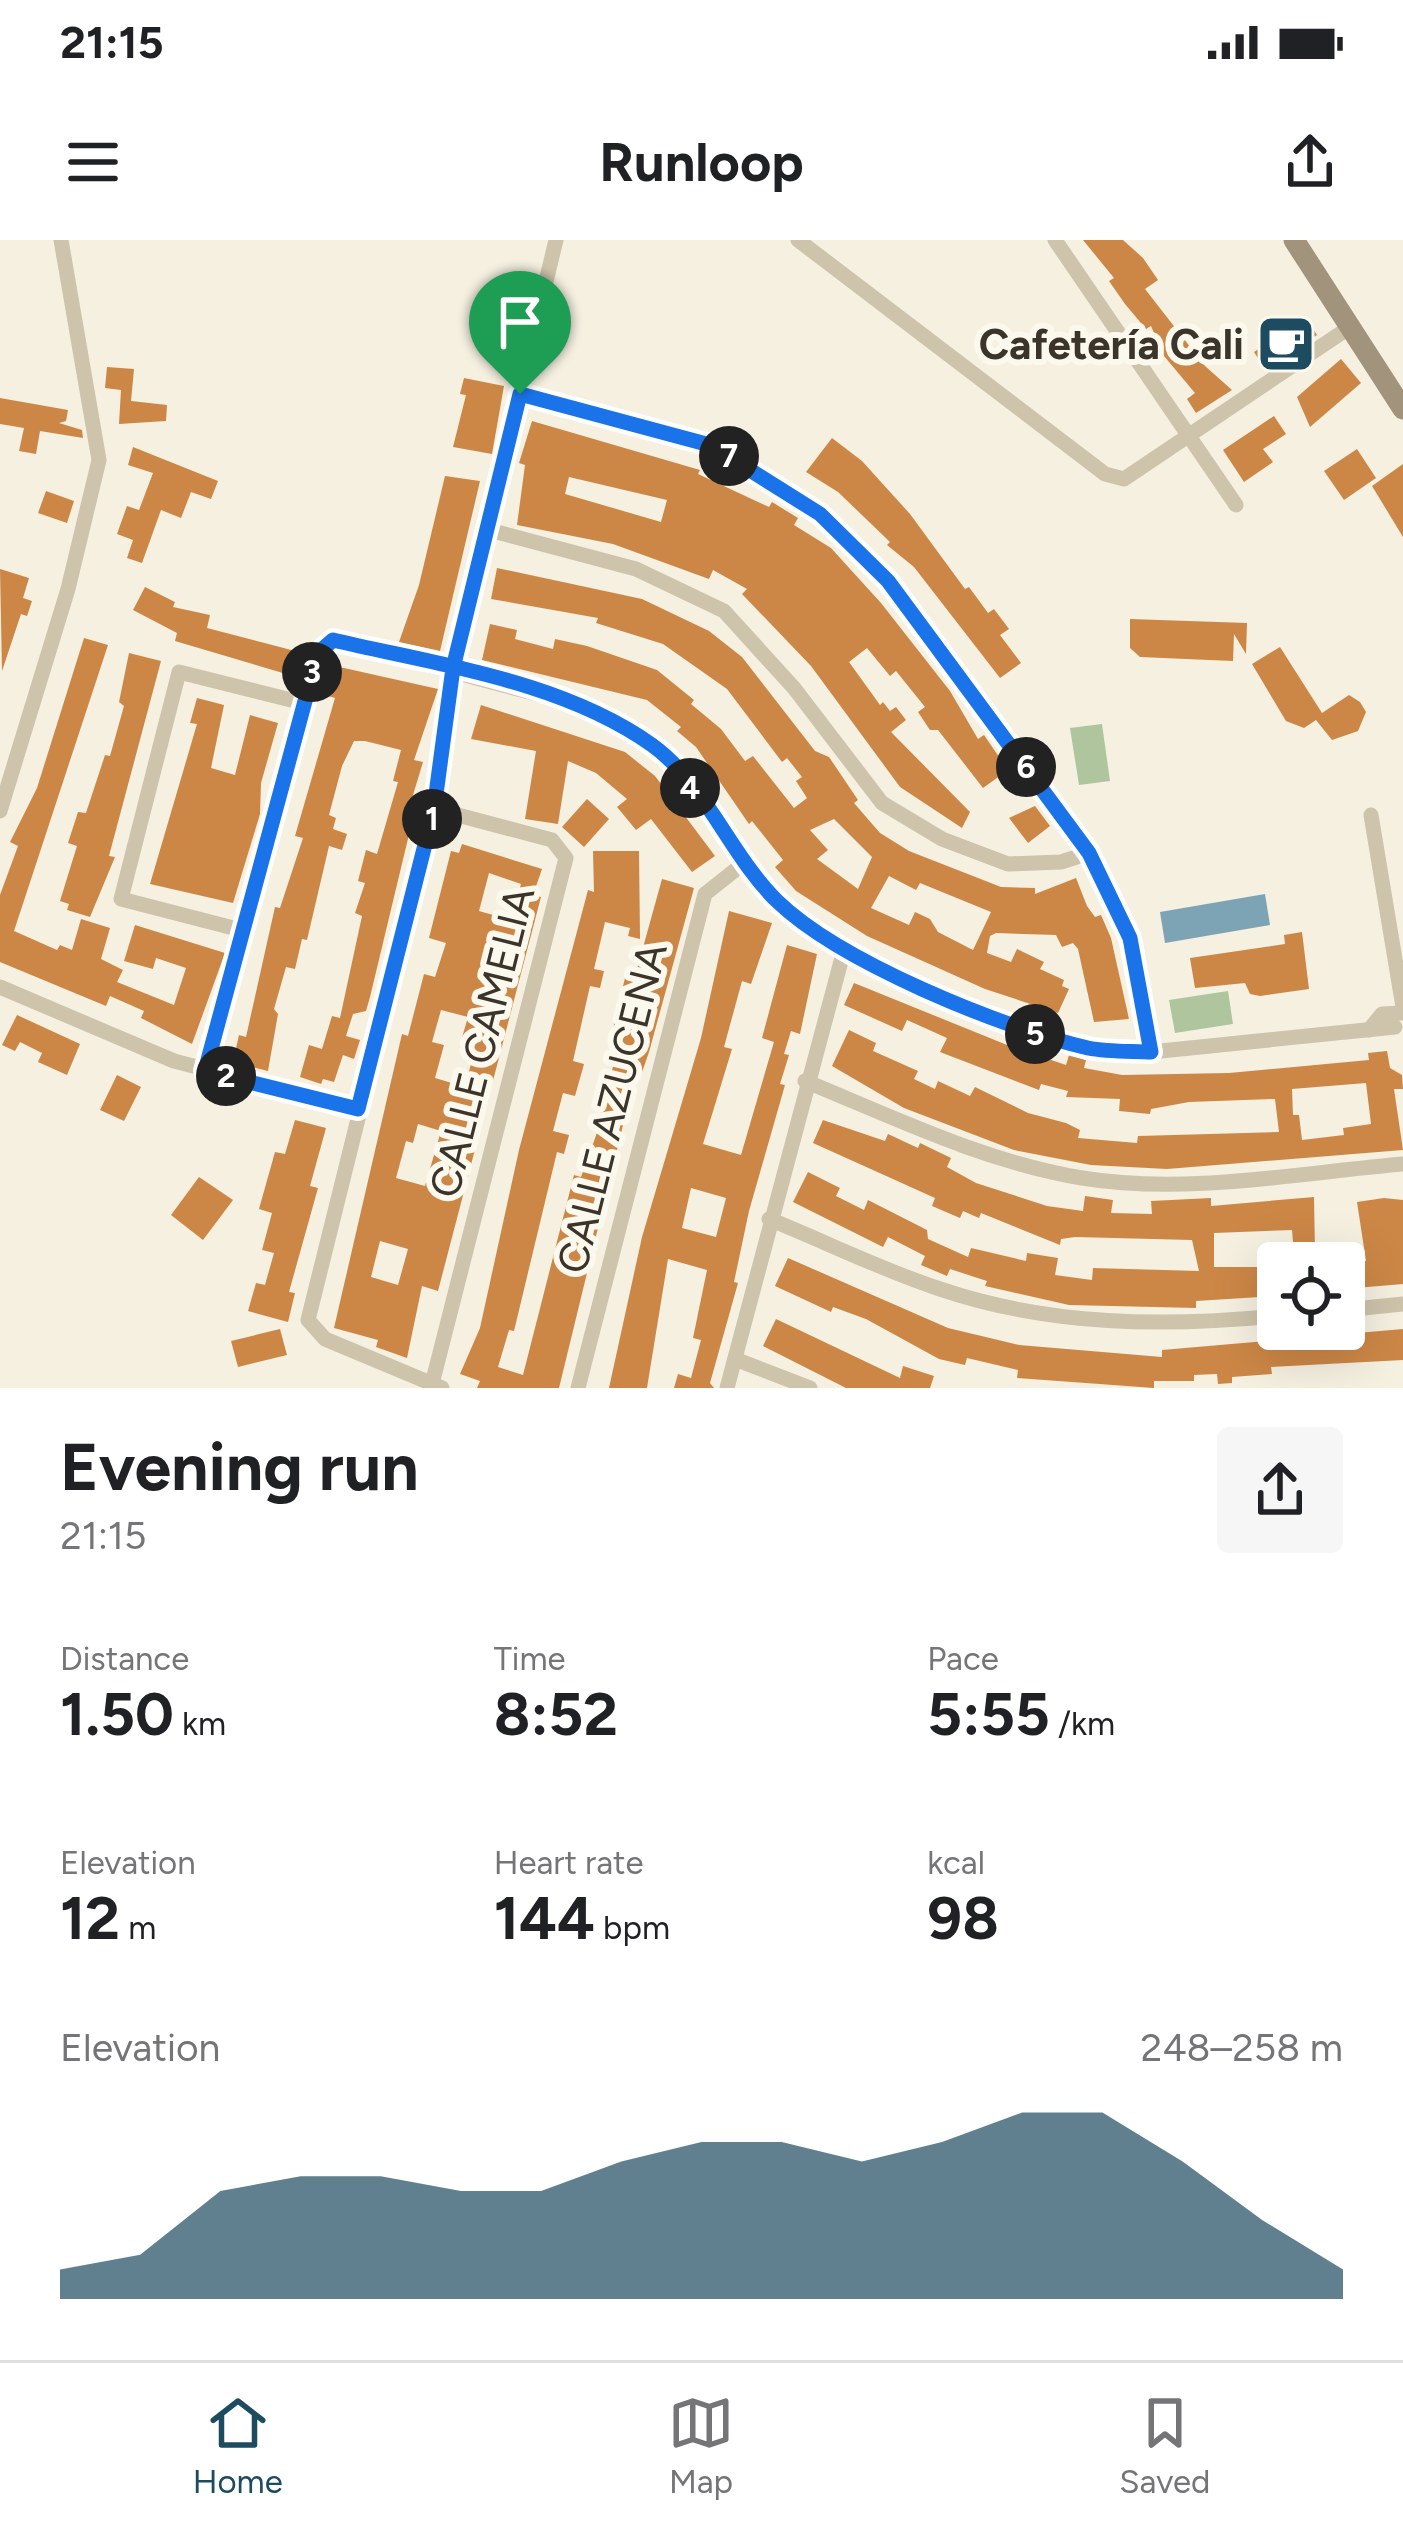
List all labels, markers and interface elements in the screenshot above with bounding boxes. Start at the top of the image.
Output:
text: 21:15 [60,15,164,69]
icon: menu [60,129,126,195]
icon: share [1277,129,1343,195]
text: Runloop [599,130,804,195]
pin [469,271,571,394]
icon: arrive [487,289,553,355]
cafe icon: Cafetería Cali [1255,313,1317,375]
place label: Cafetería Cali [979,319,1244,370]
pin: 7 [699,426,759,486]
text: 7 [720,436,738,475]
pin: 3 [282,642,342,702]
text: 3 [303,652,321,691]
pin: 6 [996,737,1056,797]
text: 6 [1016,747,1036,786]
pin: 4 [660,758,720,818]
text: 4 [680,768,700,807]
pin: 1 [402,789,462,849]
text: 1 [425,799,439,838]
street label: CALLE CAMELIA [419,881,545,1203]
street label: CALLE AZUCENA [546,937,678,1279]
pin: 5 [1005,1004,1065,1064]
text: 5 [1025,1014,1045,1053]
pin: 2 [196,1046,256,1106]
text: 2 [216,1056,236,1095]
map controls [1257,1242,1365,1350]
button: locate [1257,1242,1365,1350]
text: Evening run [60,1427,419,1507]
button: share [1217,1427,1343,1553]
text: 21:15 [60,1512,146,1559]
text: Distance [60,1639,189,1678]
text: Time [494,1639,566,1678]
text: Pace [927,1639,999,1678]
text: 1.50 [60,1678,174,1750]
text: 8:52 [494,1678,618,1750]
text: 5:55 [927,1678,1050,1750]
text: km [174,1704,226,1743]
text: /km [1050,1704,1115,1743]
text: Elevation [60,1843,196,1882]
text: Heart rate [494,1843,643,1882]
text: kcal [927,1843,985,1882]
text: 12 [60,1882,120,1954]
text: 144 [494,1882,595,1954]
text: 98 [927,1882,999,1954]
text: m [120,1908,156,1947]
text: bpm [595,1908,670,1947]
text: Elevation [60,2024,220,2071]
text: 248–258 m [1141,2024,1343,2071]
tab: Home [193,2390,283,2501]
tab: Map [668,2390,734,2501]
tab: Saved [1119,2390,1210,2501]

